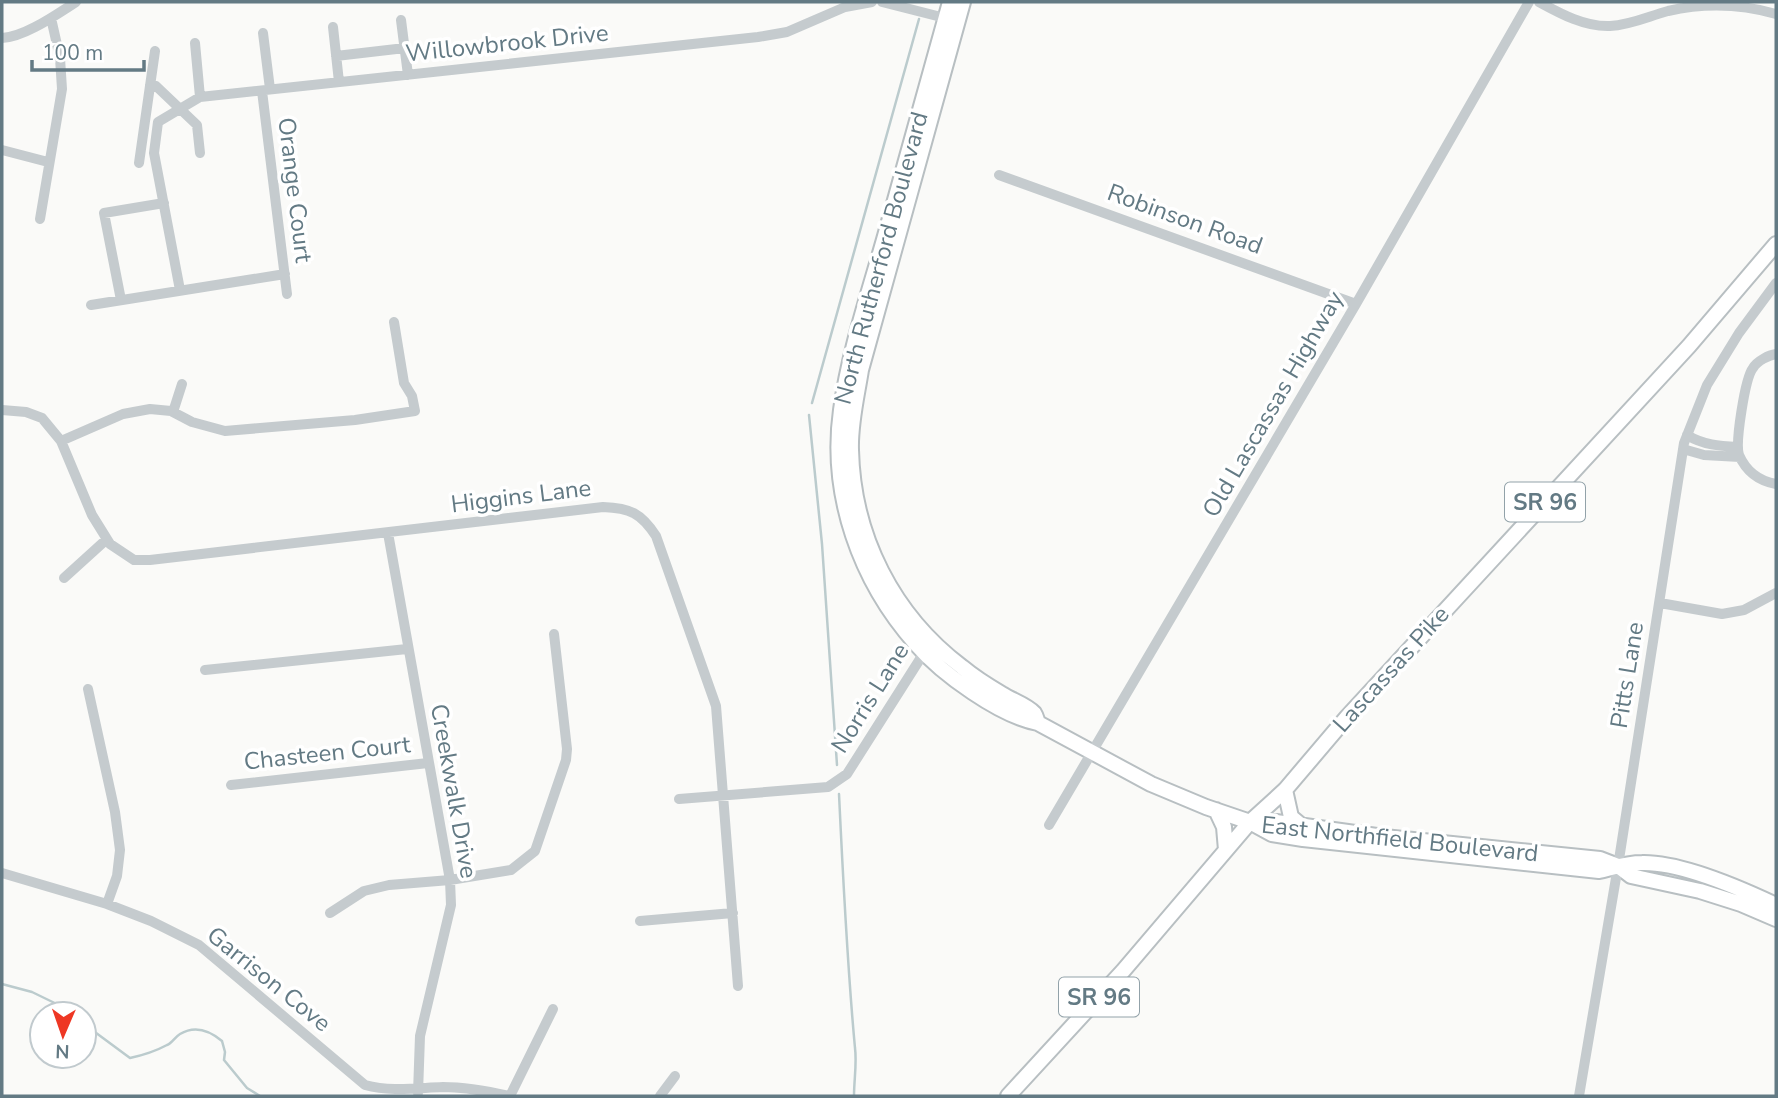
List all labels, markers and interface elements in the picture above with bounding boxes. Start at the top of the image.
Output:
street label: Willowbrook Drive [404,16,610,70]
scale bar [32,28,144,72]
text: 100 m [42,39,103,67]
street label: North Rutherford Boulevard [827,108,935,408]
street label: Orange Court [270,116,320,265]
street label: Robinson Road [1103,176,1267,262]
street label: Old Lascassas Highway [1195,284,1351,523]
street label: Higgins Lane [449,472,593,520]
road number: SR 96 [1505,482,1585,522]
street label: Lascassas Pike [1326,599,1456,739]
street label: Pitts Lane [1603,620,1651,730]
street label: Norris Lane [824,637,916,759]
street label: Creekwalk Drive [423,701,485,881]
street label: Chasteen Court [242,728,412,778]
street label: East Northfield Boulevard [1260,809,1540,869]
street label: Garrison Cove [200,919,338,1039]
road number: SR 96 [1059,978,1139,1016]
north arrow [28,1000,98,1070]
text: N [55,1038,70,1064]

